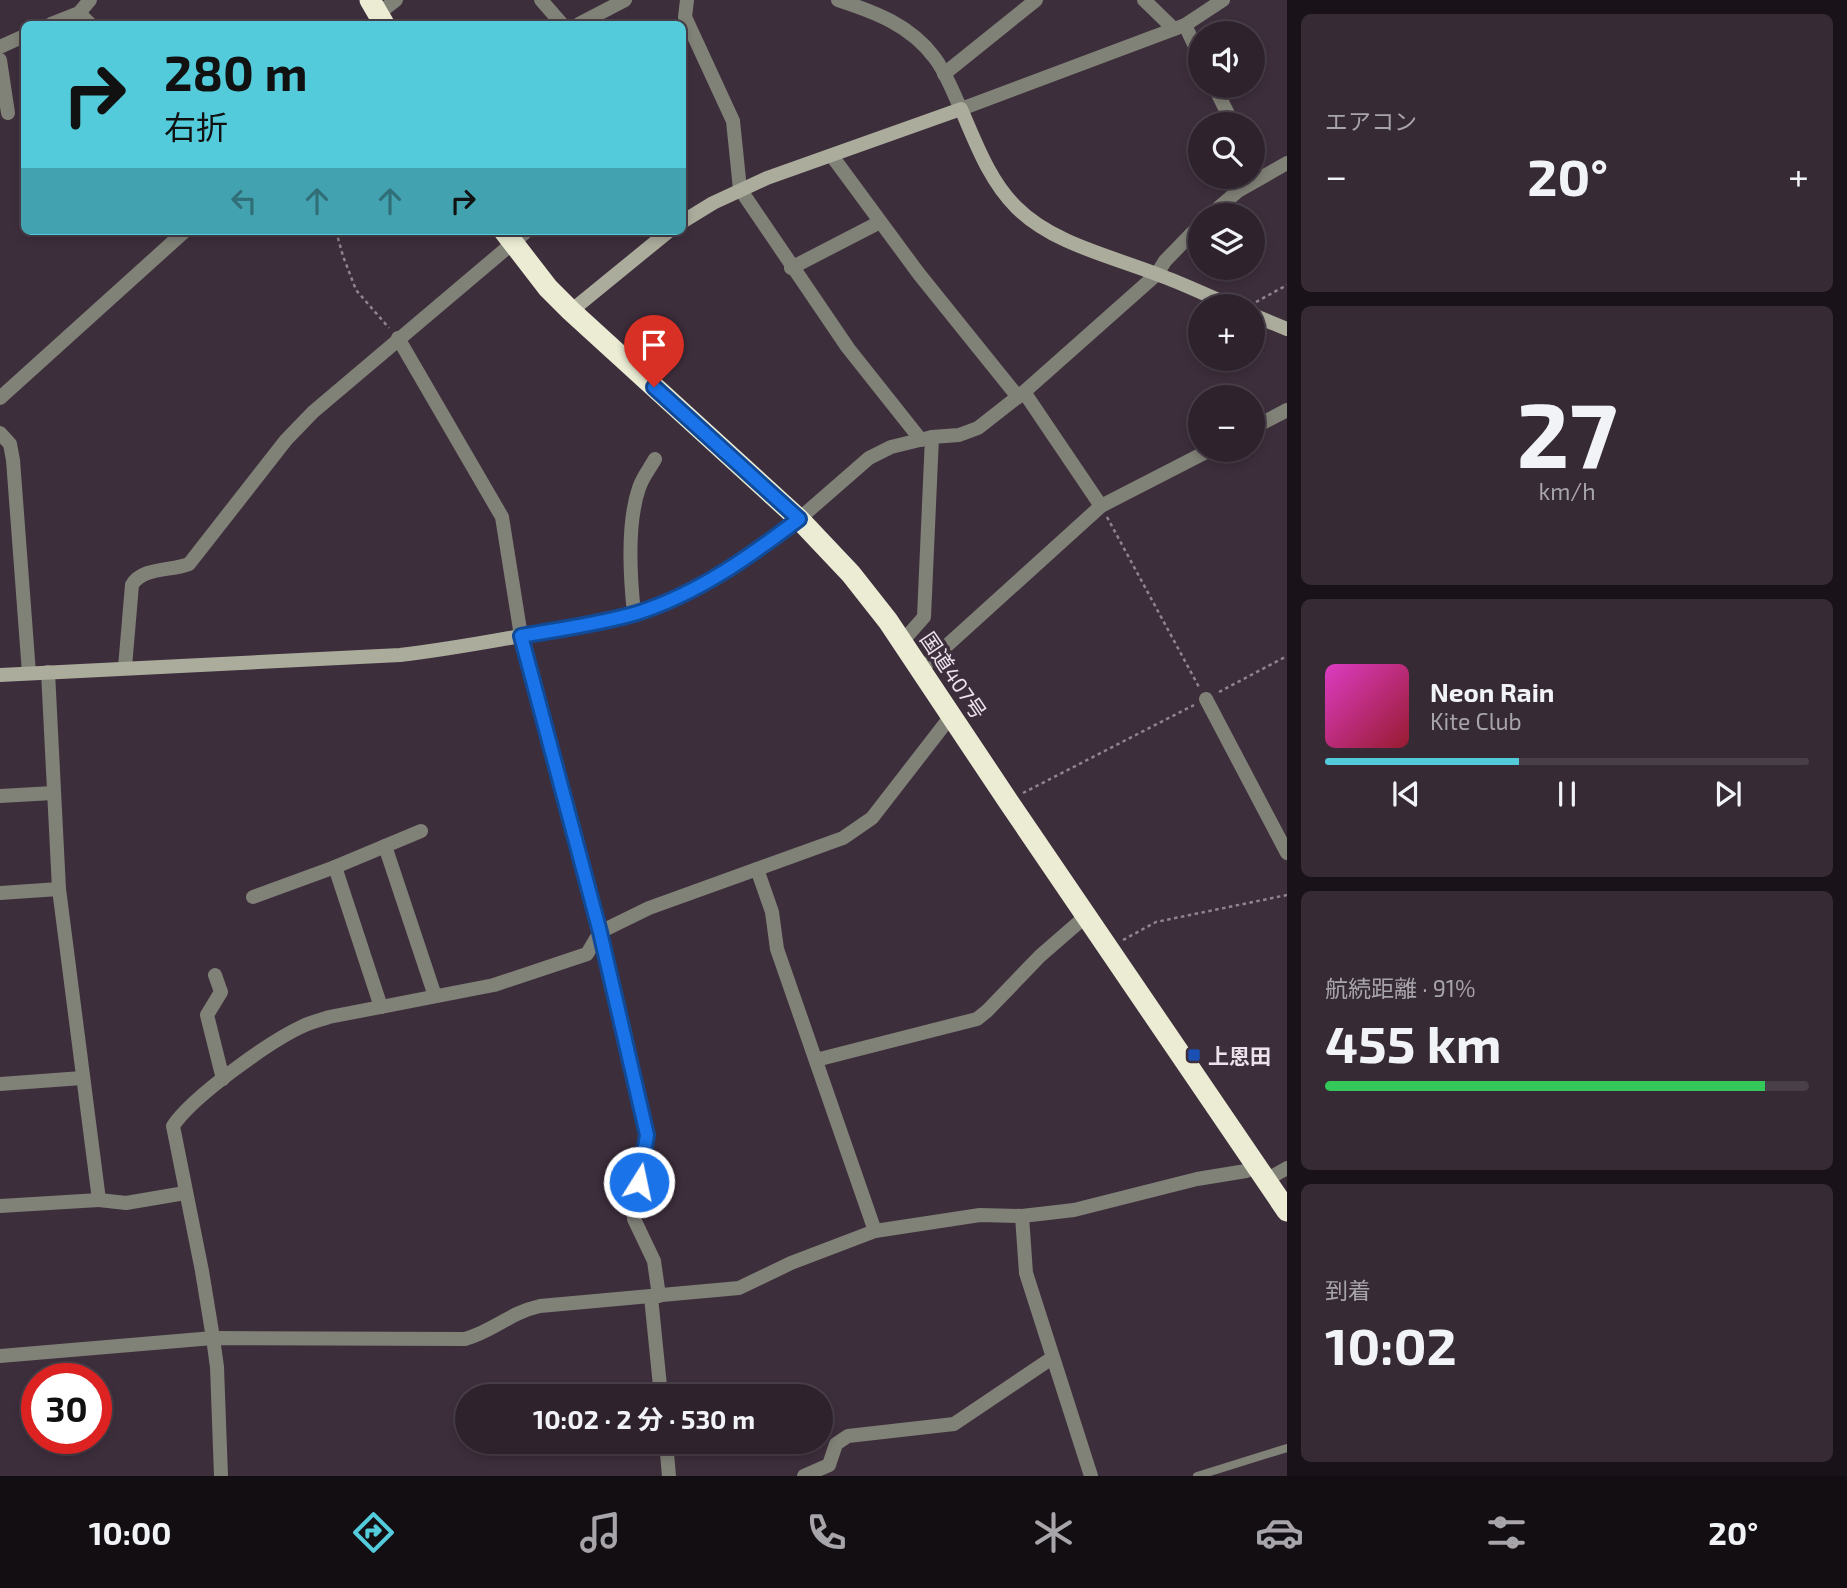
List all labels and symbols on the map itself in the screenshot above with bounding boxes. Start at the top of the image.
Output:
pin [624,315,684,387]
street label: 国道407号 [916,627,992,723]
place label: 上恩田 [1208,1043,1271,1068]
marker: 上恩田 [1186,1047,1202,1063]
position arrow [602,1145,676,1219]
speed limit sign: 30 [21,1363,112,1454]

